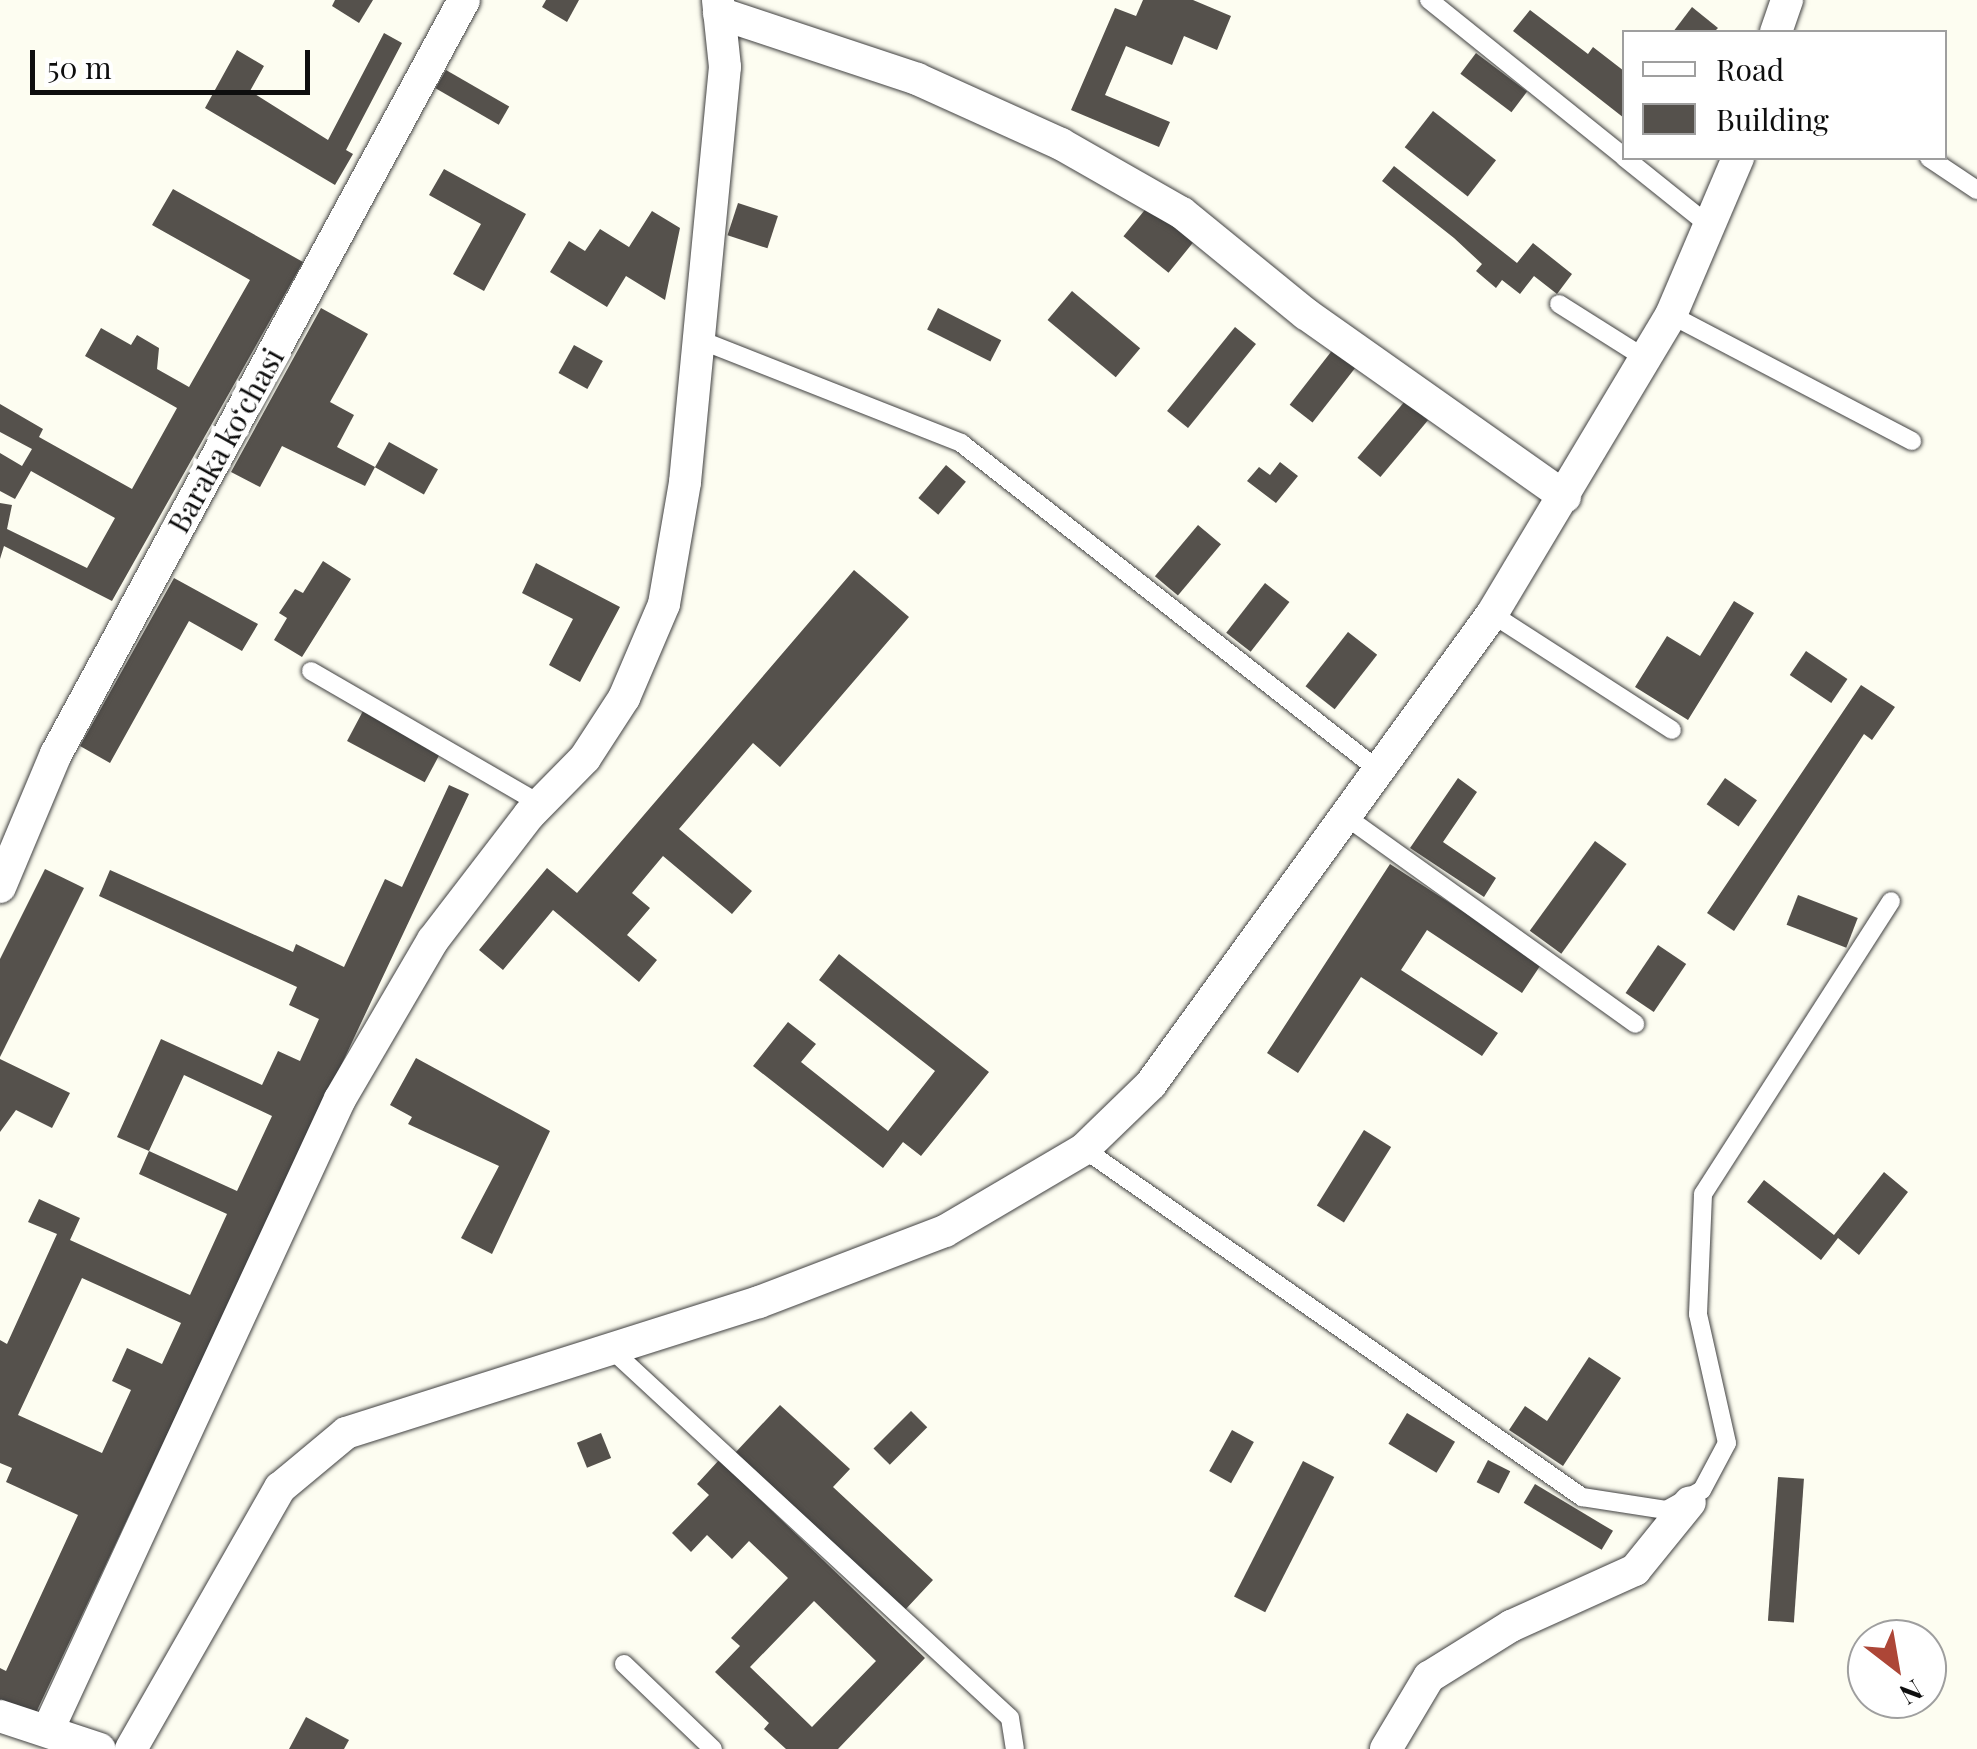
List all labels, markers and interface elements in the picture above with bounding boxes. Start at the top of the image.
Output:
scale bar [35,30,315,92]
legend [1622,30,1947,160]
text: 50 m [47,47,112,87]
text: Road [1716,49,1784,89]
text: Building [1716,99,1829,139]
street label: Baraka koʻchasi [159,341,291,539]
north arrow [1847,1619,1947,1719]
text: N [1893,1672,1930,1714]

